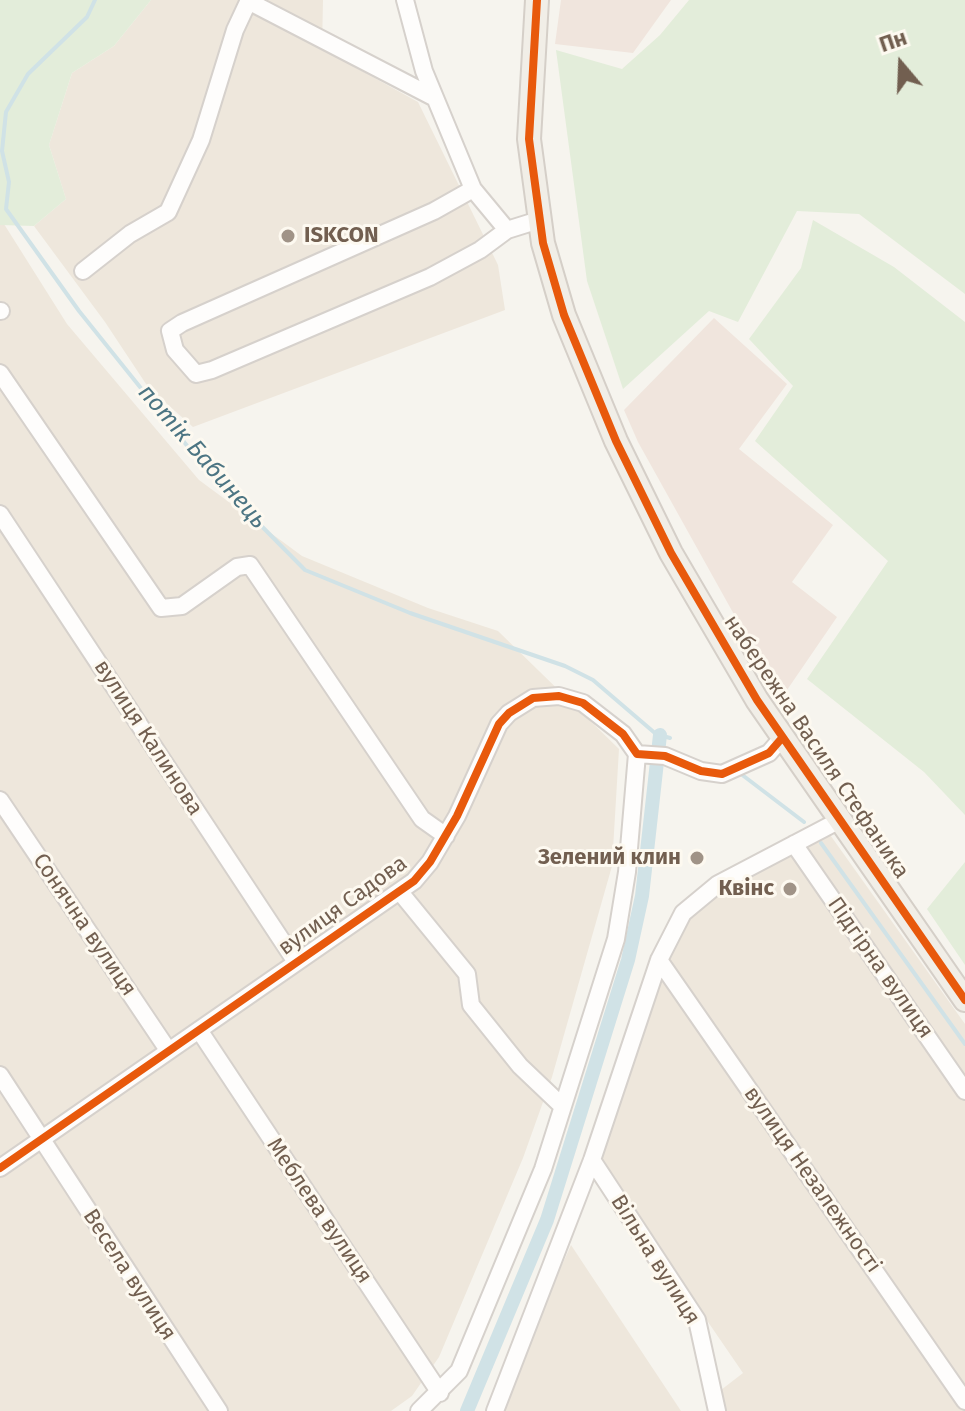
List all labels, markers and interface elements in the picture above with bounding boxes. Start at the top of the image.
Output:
north arrow [861,24,941,104]
text: Пн [876,24,910,58]
place label: ISKCON [304,223,379,249]
marker: ISKCON [279,227,297,245]
water label: потік Бабинець [131,379,273,535]
street label: набережна Василя Стефаника [718,610,914,884]
street label: вулиця Калинова [88,655,208,821]
place label: Зелений клин [538,845,681,871]
street label: Сонячна вулиця [27,849,141,1001]
marker: Зелений клин [688,849,706,867]
street label: вулиця Садова [273,850,413,962]
place label: Квінс [718,876,774,902]
marker: Квінс [781,880,799,898]
street label: Підгірна вулиця [821,892,939,1044]
street label: вулиця Незалежності [738,1082,886,1278]
street label: Меблева вулиця [261,1133,377,1289]
street label: Вільна вулиця [605,1190,705,1330]
street label: Весела вулиця [77,1204,181,1346]

